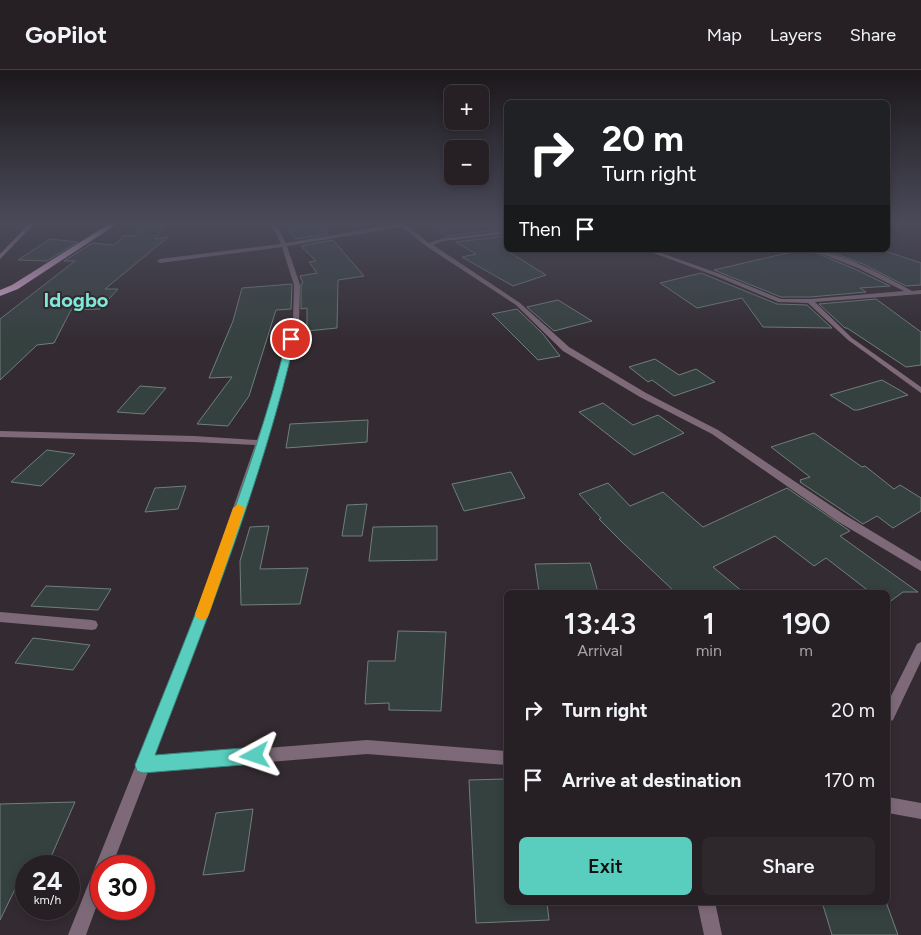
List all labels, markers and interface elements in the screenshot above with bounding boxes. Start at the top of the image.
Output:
text: GoPilot [25,20,107,49]
text: Map [707,24,742,46]
text: Layers [770,24,822,46]
text: Share [850,24,896,46]
map controls [444,85,489,185]
button: + [444,85,489,130]
text: 20 m [602,118,684,160]
icon: right [519,120,584,185]
button: − [444,140,489,185]
text: Turn right [602,160,697,187]
icon: arrive [571,215,599,243]
text: Then [519,218,561,241]
district label: Idogbo [44,288,109,312]
pin [270,318,312,360]
icon: arrive [277,325,305,353]
text: 13:43 [563,605,636,642]
text: 1 [703,605,715,642]
text: 190 [781,605,831,642]
text: Arrival [577,641,622,660]
text: min [696,641,722,660]
text: m [799,641,813,660]
icon: right [519,696,547,724]
text: Turn right [562,699,648,722]
text: 20 m [831,699,875,722]
position arrow [228,729,280,781]
icon: arrive [519,766,547,794]
text: Arrive at destination [562,769,741,792]
text: 170 m [824,769,875,792]
button: Exit [519,837,692,895]
button: Share [702,837,875,895]
speed limit sign: 30 [90,855,155,920]
text: 24 [32,866,63,896]
text: km/h [34,893,61,907]

